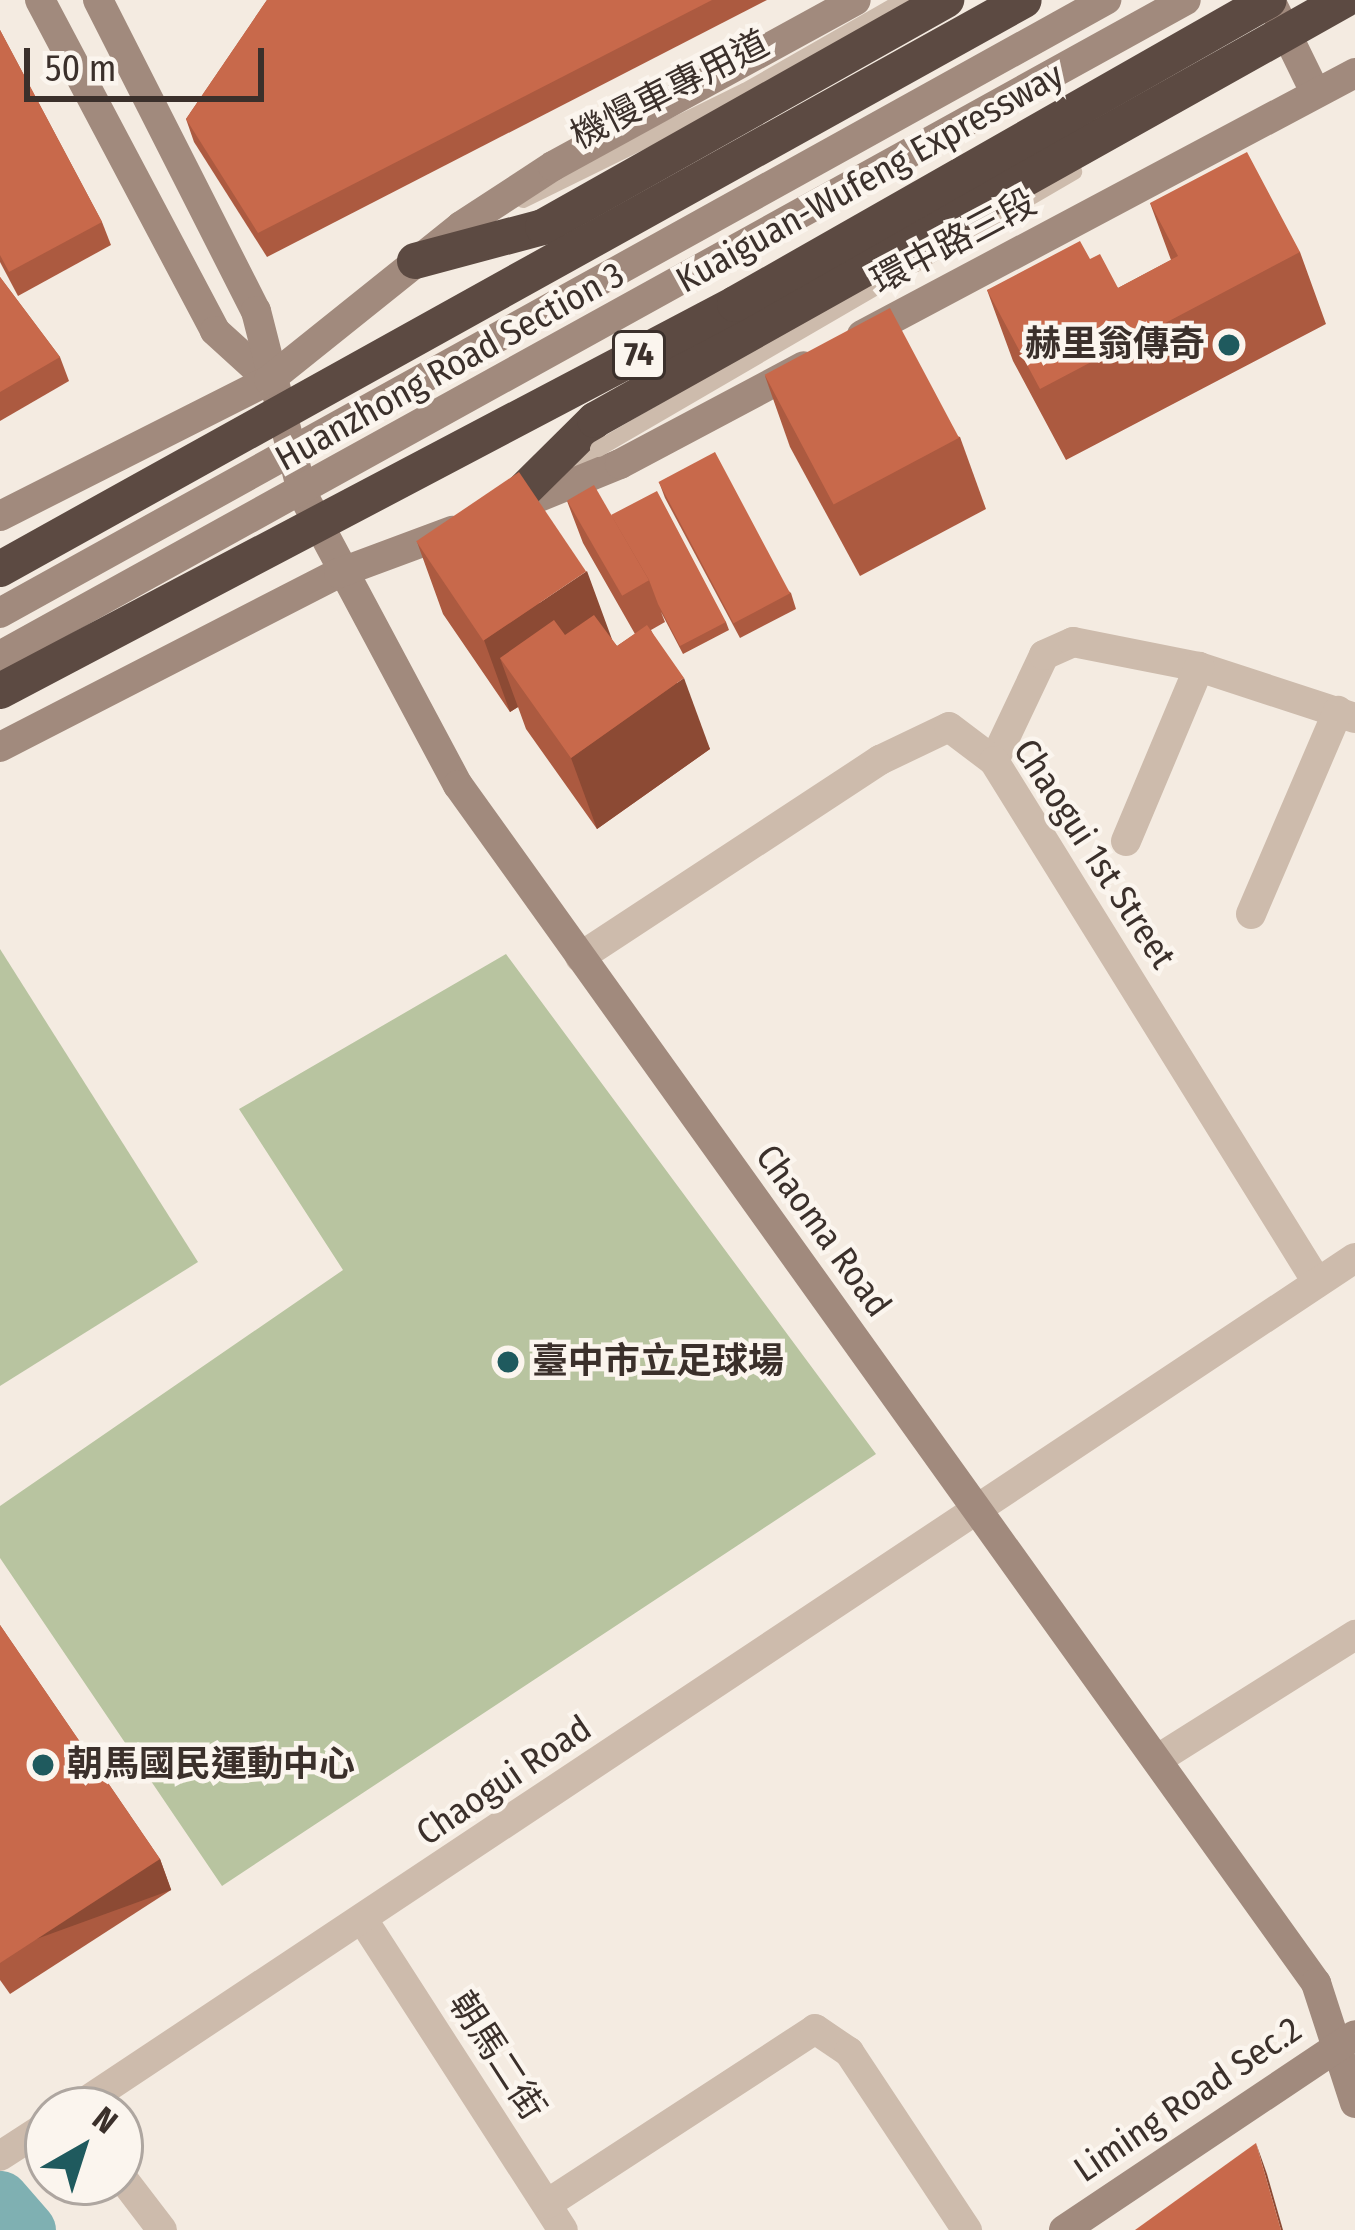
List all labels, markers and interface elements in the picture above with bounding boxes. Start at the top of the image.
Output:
street label: 機慢車專用道 [564,22,776,158]
scale bar [30,24,270,98]
text: 50 m [45,47,116,91]
street label: Kuaiguan-Wufeng Expressway [669,54,1071,302]
street label: 環中路三段 [864,181,1044,303]
street label: Huanzhong Road Section 3 [268,253,632,481]
place label: 赫里翁傳奇 [1025,323,1205,367]
road number: 74 [612,328,666,382]
marker: 赫里翁傳奇 [1216,332,1242,358]
street label: Chaogui 1st Street [1004,731,1184,977]
street label: Chaoma Road [746,1137,900,1325]
place label: 臺中市立足球場 [532,1340,784,1384]
marker: 臺中市立足球場 [495,1349,521,1375]
street label: Chaogui Road [409,1707,599,1855]
place label: 朝馬國民運動中心 [67,1743,355,1787]
marker: 朝馬國民運動中心 [30,1752,56,1778]
street label: 朝馬二街 [440,1984,554,2128]
street label: Liming Road Sec.2 [1066,2008,1310,2192]
north arrow [24,2086,144,2206]
text: N [84,2099,125,2142]

